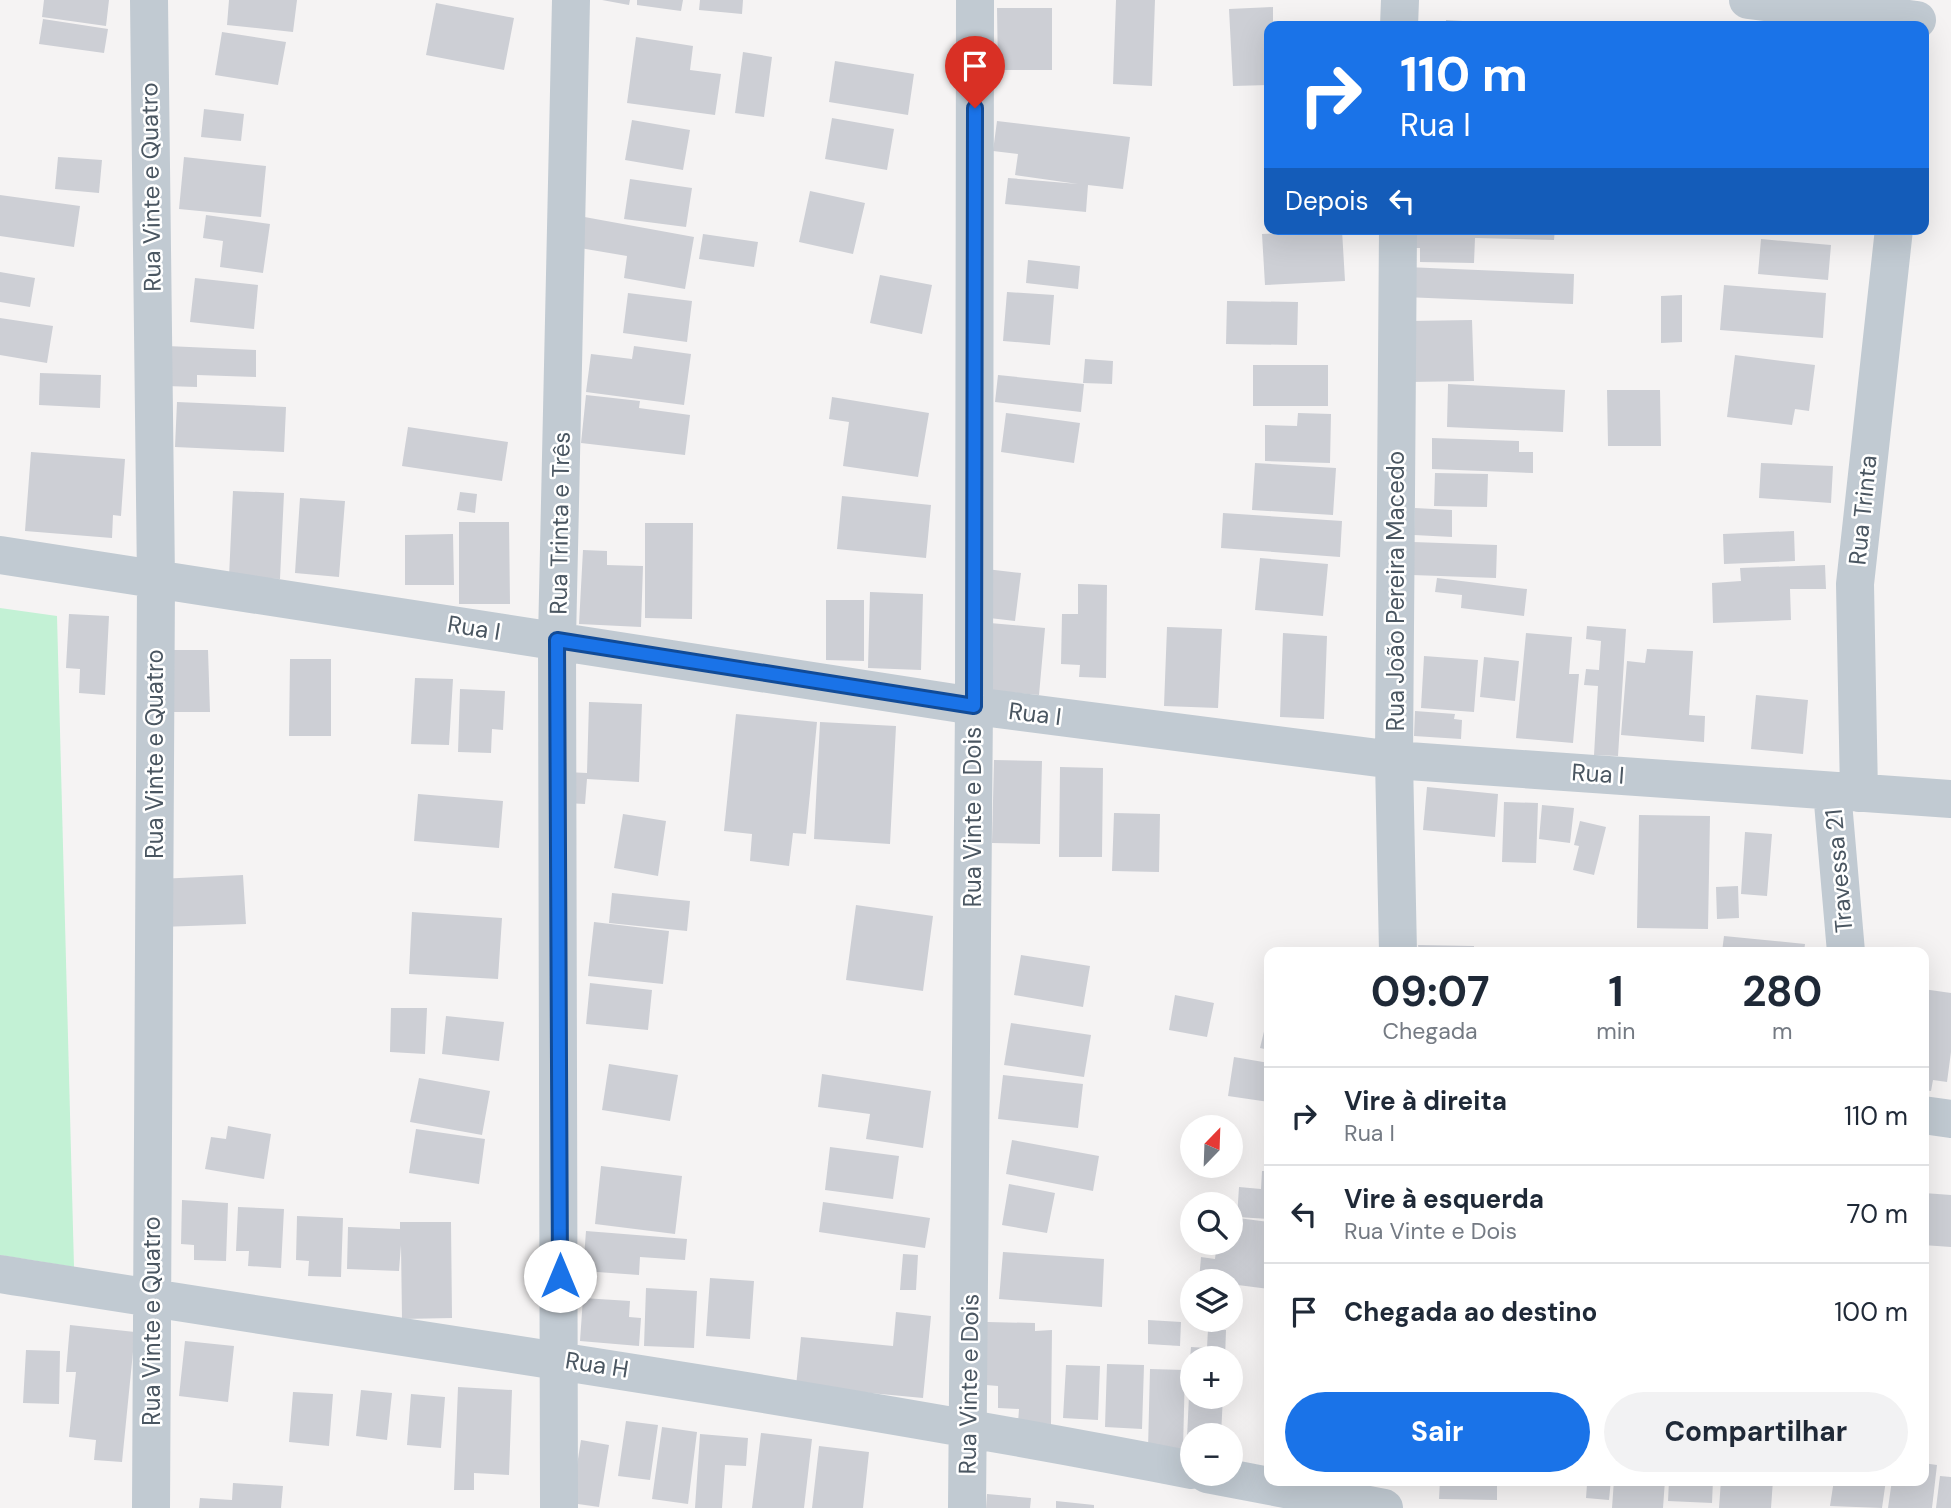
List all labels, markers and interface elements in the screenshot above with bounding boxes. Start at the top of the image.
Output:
pin [945,36,1005,108]
text: 110 m [1400,42,1528,106]
icon: arrive [956,47,994,85]
icon: right [1285,49,1376,140]
street label: Rua Vinte e Quatro [133,82,168,292]
text: Rua I [1400,104,1471,146]
icon: left [1383,182,1421,220]
text: Depois [1285,184,1369,218]
street label: Rua Trinta e Três [542,431,577,615]
street label: Rua João Pereira Macedo [1380,451,1411,731]
street label: Rua Trinta [1841,453,1884,566]
street label: Rua I [445,608,503,647]
street label: Rua Vinte e Quatro [139,649,170,859]
street label: Rua I [1007,695,1063,732]
street label: Rua Vinte e Dois [957,727,988,907]
street label: Rua I [1570,756,1626,791]
street label: Travessa 21 [1818,808,1859,934]
text: 09:07 [1371,964,1490,1019]
text: 1 [1608,964,1623,1019]
text: 280 [1742,964,1822,1019]
text: Chegada [1383,1016,1478,1046]
text: min [1596,1016,1635,1046]
text: m [1772,1016,1792,1046]
text: Vire à direita [1344,1084,1507,1118]
icon: right [1285,1097,1323,1135]
text: 110 m [1844,1099,1908,1133]
north arrow [1180,1115,1242,1178]
map controls [1180,1115,1243,1486]
text: Rua I [1344,1118,1395,1148]
text: Vire à esquerda [1344,1182,1544,1216]
button: search [1180,1192,1243,1255]
icon: left [1285,1195,1323,1233]
text: 70 m [1847,1197,1908,1231]
street label: Rua Vinte e Quatro [136,1216,167,1426]
text: Rua Vinte e Dois [1344,1216,1517,1246]
position arrow [523,1239,597,1313]
button: layers [1180,1269,1243,1332]
street label: Rua Vinte e Dois [951,1293,986,1475]
icon: arrive [1285,1293,1323,1331]
text: Chegada ao destino [1344,1295,1597,1329]
text: 100 m [1834,1295,1908,1329]
street label: Rua H [563,1344,631,1385]
button: + [1180,1346,1243,1409]
button: Sair [1285,1392,1590,1472]
button: Compartilhar [1604,1392,1908,1472]
button: − [1180,1423,1243,1486]

